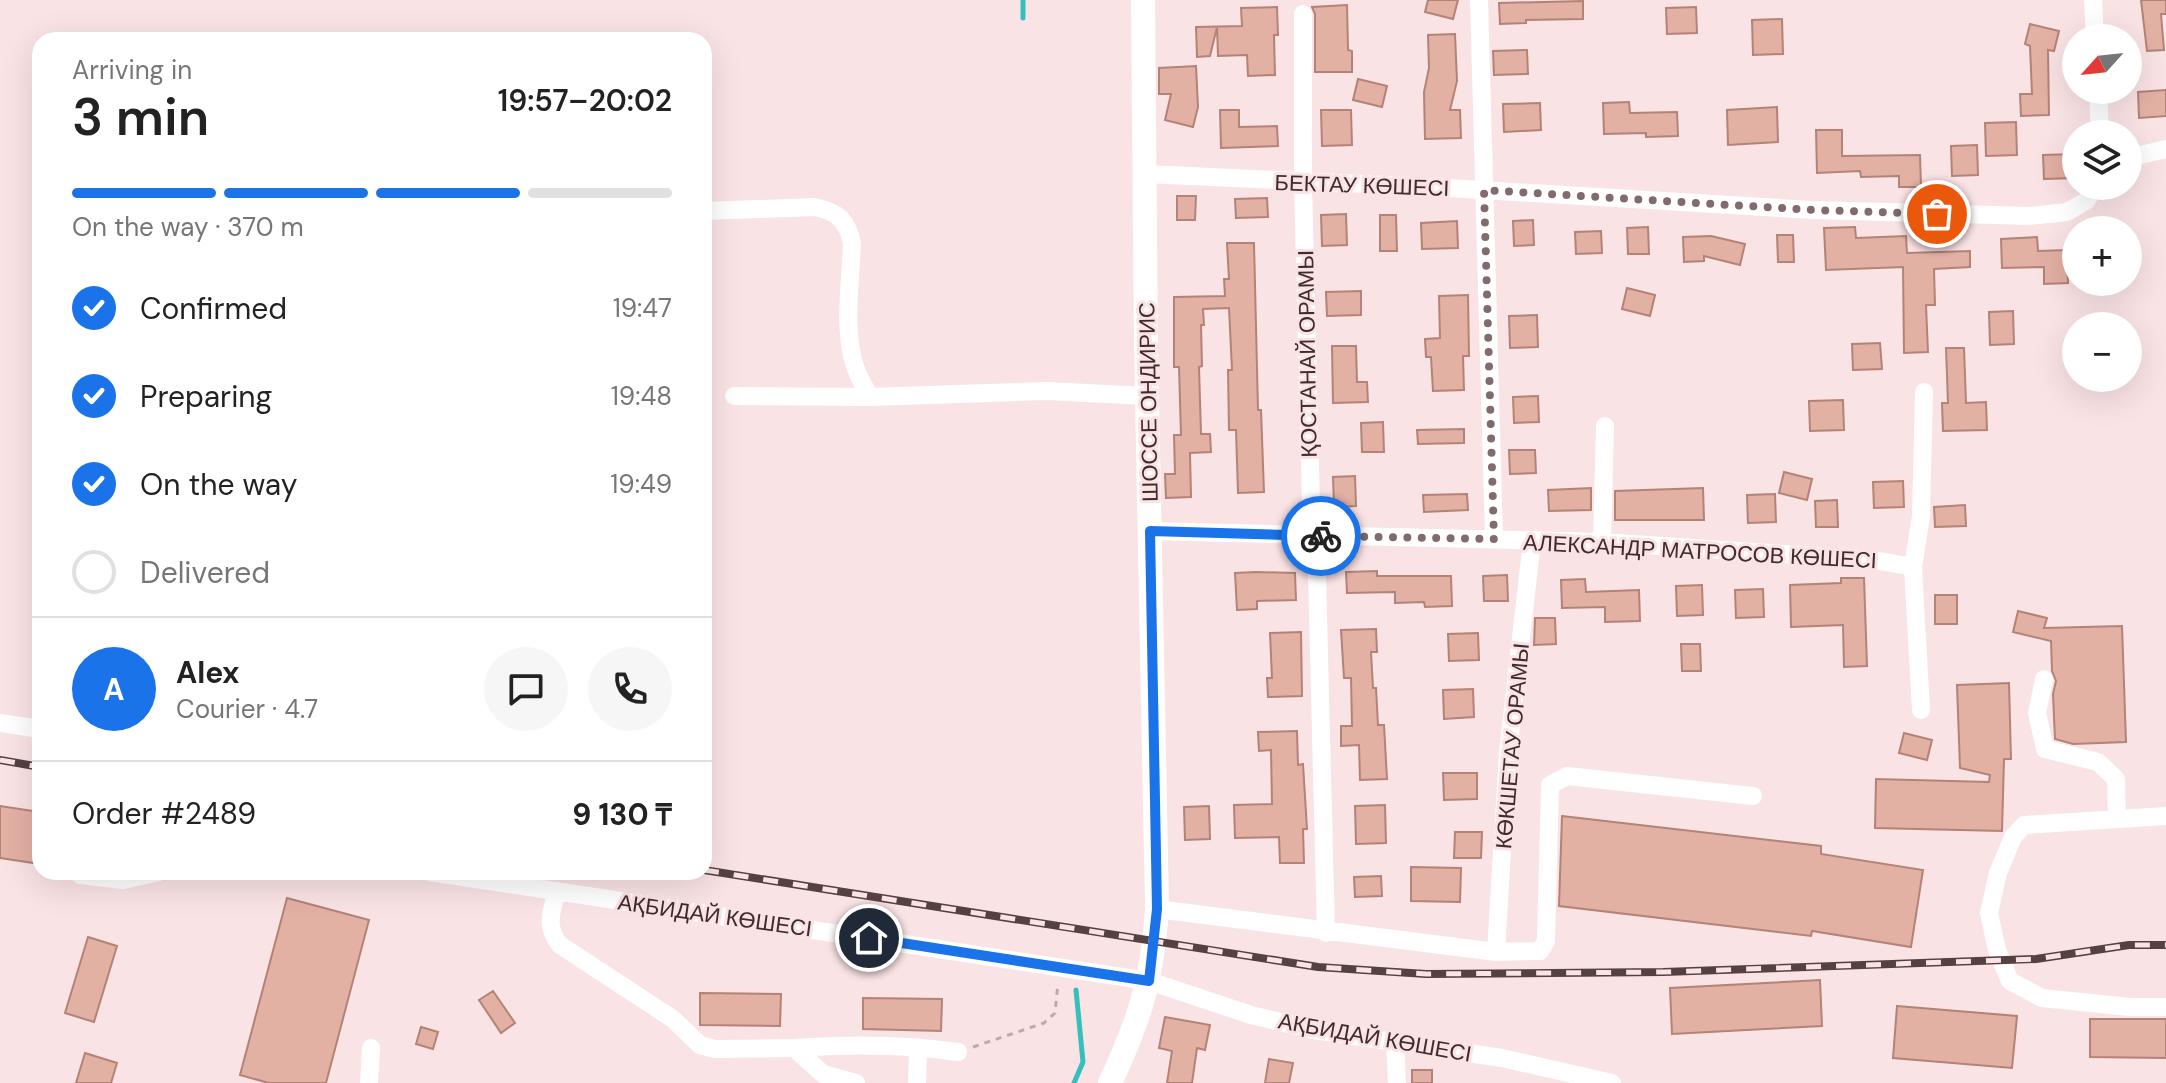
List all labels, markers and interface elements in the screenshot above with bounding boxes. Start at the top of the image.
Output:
north arrow [2062,24,2142,104]
map controls [2062,24,2142,392]
text: Arriving in [72,53,192,87]
text: 19:57–20:02 [498,81,672,120]
text: 3 min [72,83,209,151]
button: layers [2062,120,2142,200]
street label: БЕКТАУ КӨШЕСІ [1274,168,1450,203]
pin [1903,180,1971,248]
icon: bag [1915,192,1959,236]
text: On the way · 370 m [72,210,304,244]
button: + [2062,216,2142,296]
street label: ҚОСТАНАЙ ОРАМЫ [1291,250,1324,458]
icon: check [72,286,116,330]
text: Confirmed [140,289,287,328]
text: 19:47 [613,291,672,325]
street label: ШОССЕ ОНДИРИС [1132,302,1165,502]
button: − [2062,312,2142,392]
icon: check [72,374,116,418]
text: Preparing [140,377,272,416]
text: 19:48 [611,379,672,413]
icon: check [72,462,116,506]
text: On the way [140,465,297,504]
text: 19:49 [610,467,672,501]
courier [1281,496,1361,576]
icon: bike [1299,514,1343,558]
street label: АЛЕКСАНДР МАТРОСОВ КӨШЕСІ [1522,528,1878,575]
text: Delivered [140,553,270,592]
street label: КӨКШЕТАУ ОРАМЫ [1489,642,1536,850]
button: chat [484,647,568,731]
button: phone [588,647,672,731]
text: Alex [176,653,239,692]
text: A [103,670,125,709]
text: Courier · 4.7 [176,692,318,726]
text: Order #2489 [72,794,256,833]
text: 9 130 ₸ [572,795,672,834]
street label: АҚБИДАЙ КӨШЕСІ [616,888,814,943]
pin [835,904,903,972]
icon: home [847,916,891,960]
street label: АҚБИДАЙ КӨШЕСІ [1276,1006,1474,1069]

